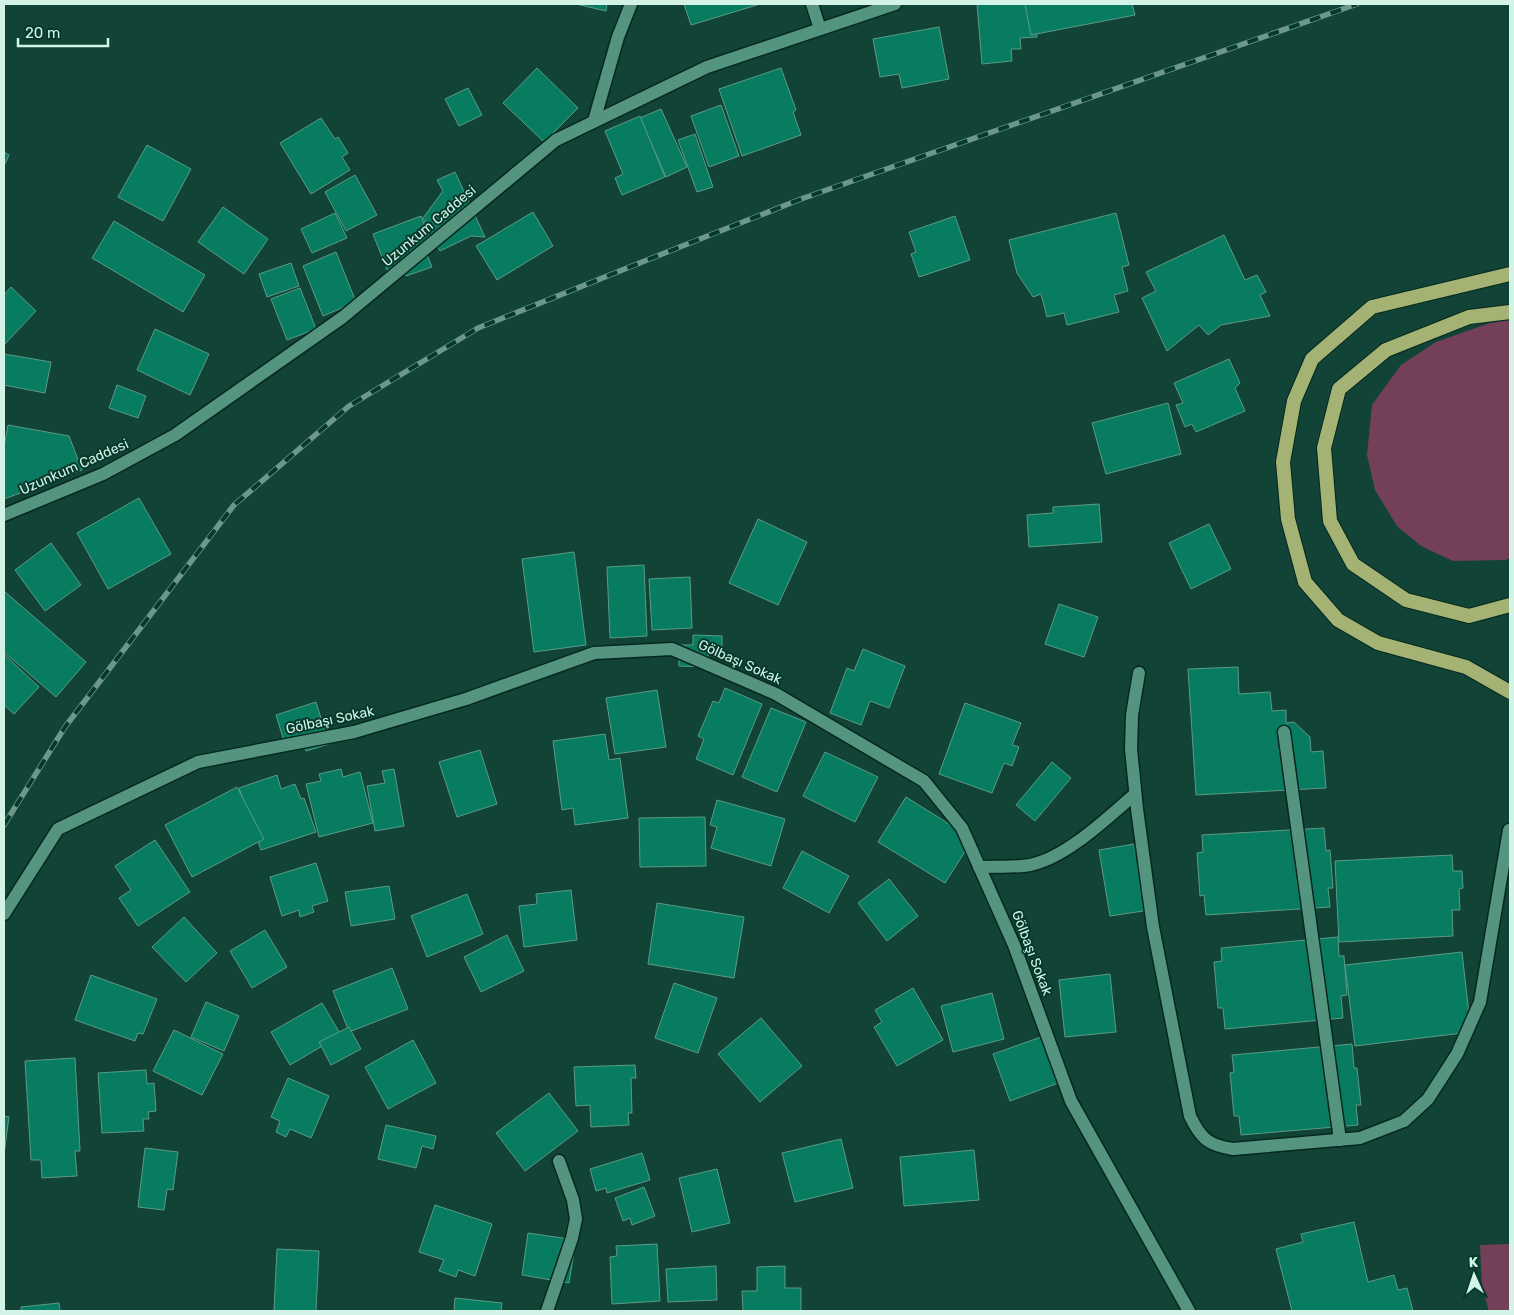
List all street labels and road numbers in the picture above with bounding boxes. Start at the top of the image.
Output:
street label: Uzunkum Caddesi [379,182,479,270]
street label: Uzunkum Caddesi [17,435,131,499]
street label: Gölbaşı Sokak [696,636,785,688]
street label: Gölbaşı Sokak [284,702,376,738]
street label: Gölbaşı Sokak [1008,908,1056,999]

